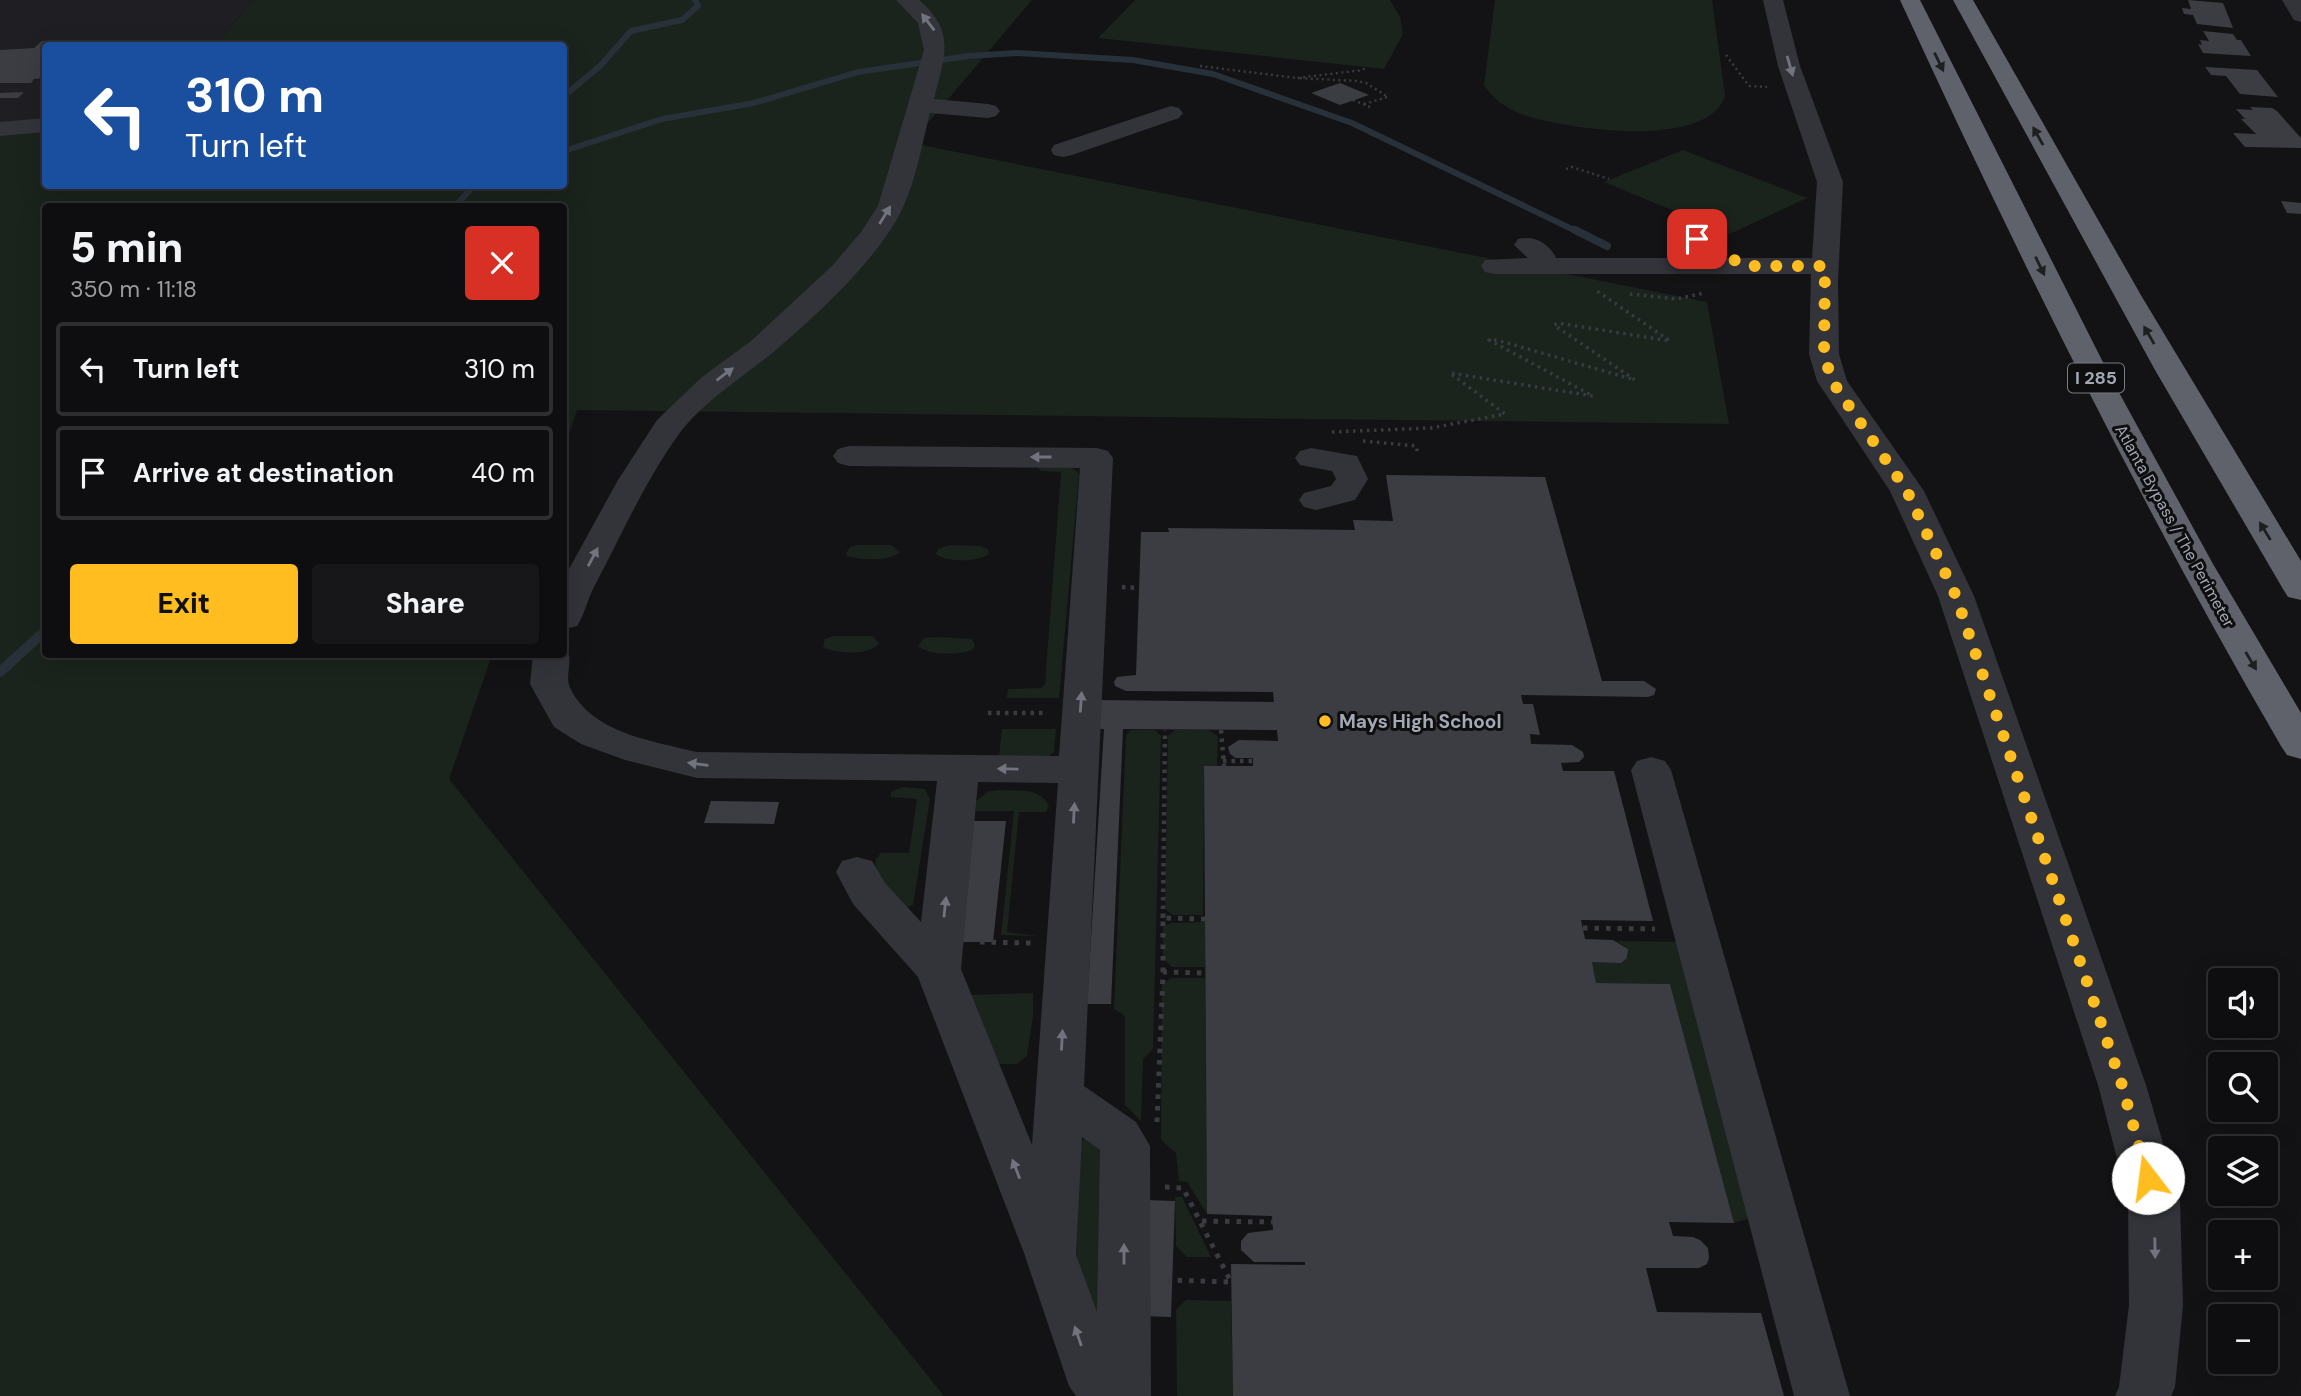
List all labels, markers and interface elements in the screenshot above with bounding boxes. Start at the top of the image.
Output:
one-way arrow [921,13,935,31]
one-way arrow [1934,52,1945,72]
one-way arrow [1786,55,1796,76]
text: 310 m [185,63,324,127]
icon: left [70,70,161,161]
text: Turn left [185,125,307,167]
one-way arrow [2032,127,2044,146]
one-way arrow [878,205,891,225]
pin [1667,209,1727,269]
text: 5 min [70,220,183,275]
icon: arrive [1678,220,1716,258]
button: close [465,226,539,300]
one-way arrow [2034,256,2045,276]
text: 350 m · 11:18 [70,274,197,304]
one-way arrow [2143,325,2155,345]
icon: left [74,350,112,388]
text: Turn left [133,352,240,386]
text: 310 m [464,352,535,386]
road number: I 285 [2068,364,2124,392]
one-way arrow [715,367,733,382]
street label: Atlanta Bypass / The Perimeter [2110,421,2240,631]
one-way arrow [1030,451,1052,463]
icon: arrive [74,454,112,492]
text: Arrive at destination [133,456,394,490]
text: 40 m [471,456,535,490]
one-way arrow [2258,521,2271,540]
one-way arrow [586,546,598,566]
button: Exit [70,564,298,644]
button: Share [312,564,539,644]
one-way arrow [2244,651,2257,670]
one-way arrow [1076,691,1087,713]
place label: Mays High School [1339,709,1502,734]
marker: Mays High School [1317,713,1333,729]
one-way arrow [687,758,709,769]
one-way arrow [997,764,1019,775]
one-way arrow [1069,801,1080,823]
one-way arrow [939,896,950,918]
map controls [2208,968,2278,1374]
button: sound [2208,968,2278,1038]
one-way arrow [1057,1029,1068,1051]
button: search [2208,1052,2278,1122]
button: layers [2208,1136,2278,1206]
position arrow [2111,1141,2185,1215]
one-way arrow [1011,1158,1022,1179]
button: + [2208,1220,2278,1290]
one-way arrow [2149,1237,2161,1259]
one-way arrow [1118,1243,1130,1265]
button: − [2208,1304,2278,1374]
one-way arrow [1072,1325,1083,1346]

